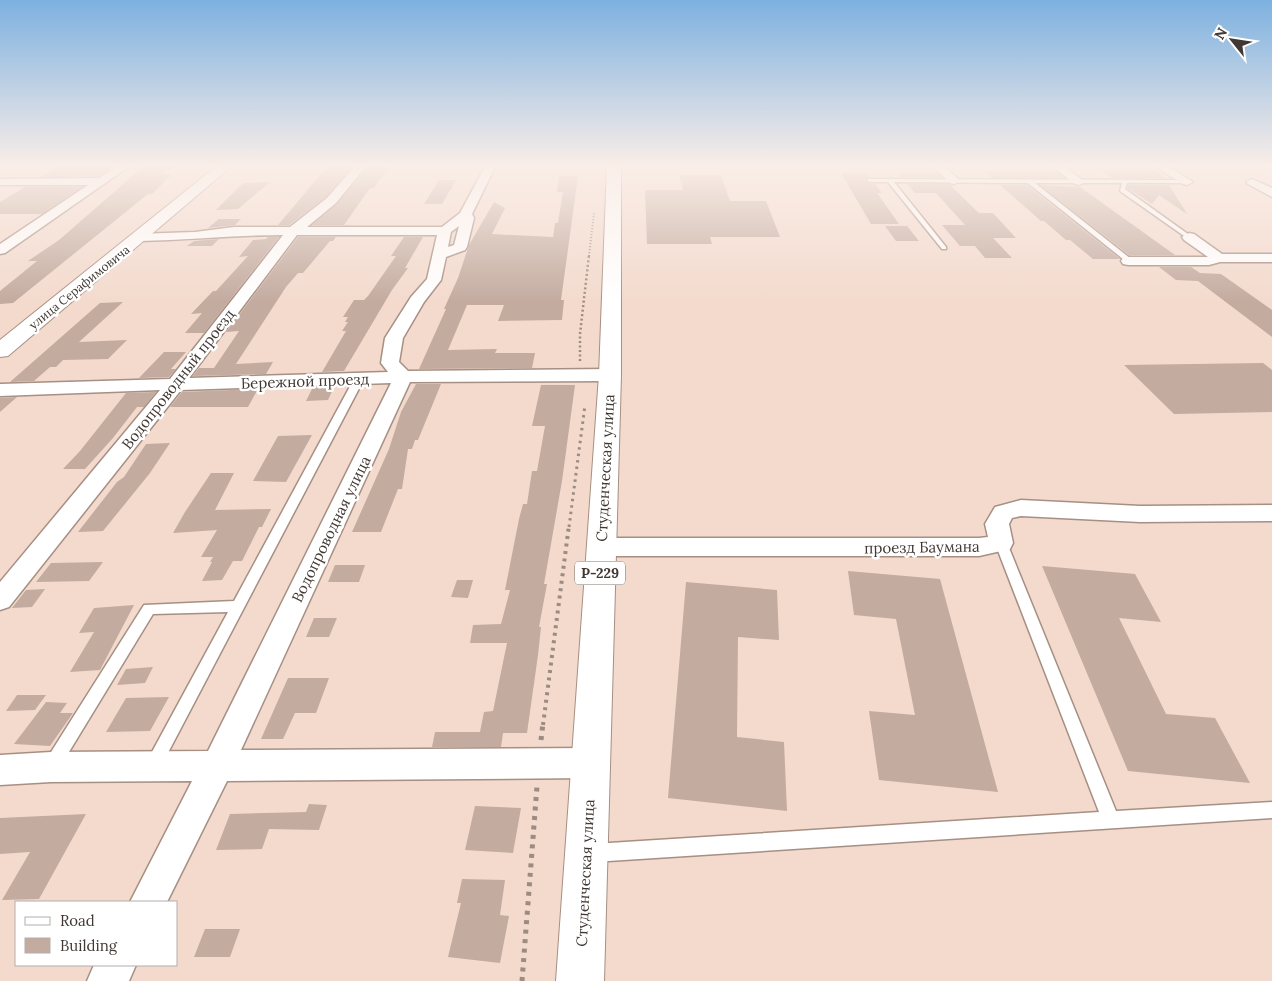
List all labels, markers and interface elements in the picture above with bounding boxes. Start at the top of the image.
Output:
north arrow [1207,15,1257,65]
text: N [1210,24,1231,43]
street label: улица Серафимовича [26,242,132,332]
street label: Водопроводный проезд [117,305,239,453]
street label: Бережной проезд [240,369,370,393]
street label: Студенческая улица [592,394,618,542]
street label: Водопроводная улица [287,452,375,605]
street label: проезд Баумана [864,536,980,558]
road number: Р-229 [575,562,625,584]
street label: Студенческая улица [572,799,598,947]
legend [15,901,178,966]
text: Road [60,911,95,930]
text: Building [60,936,118,955]

